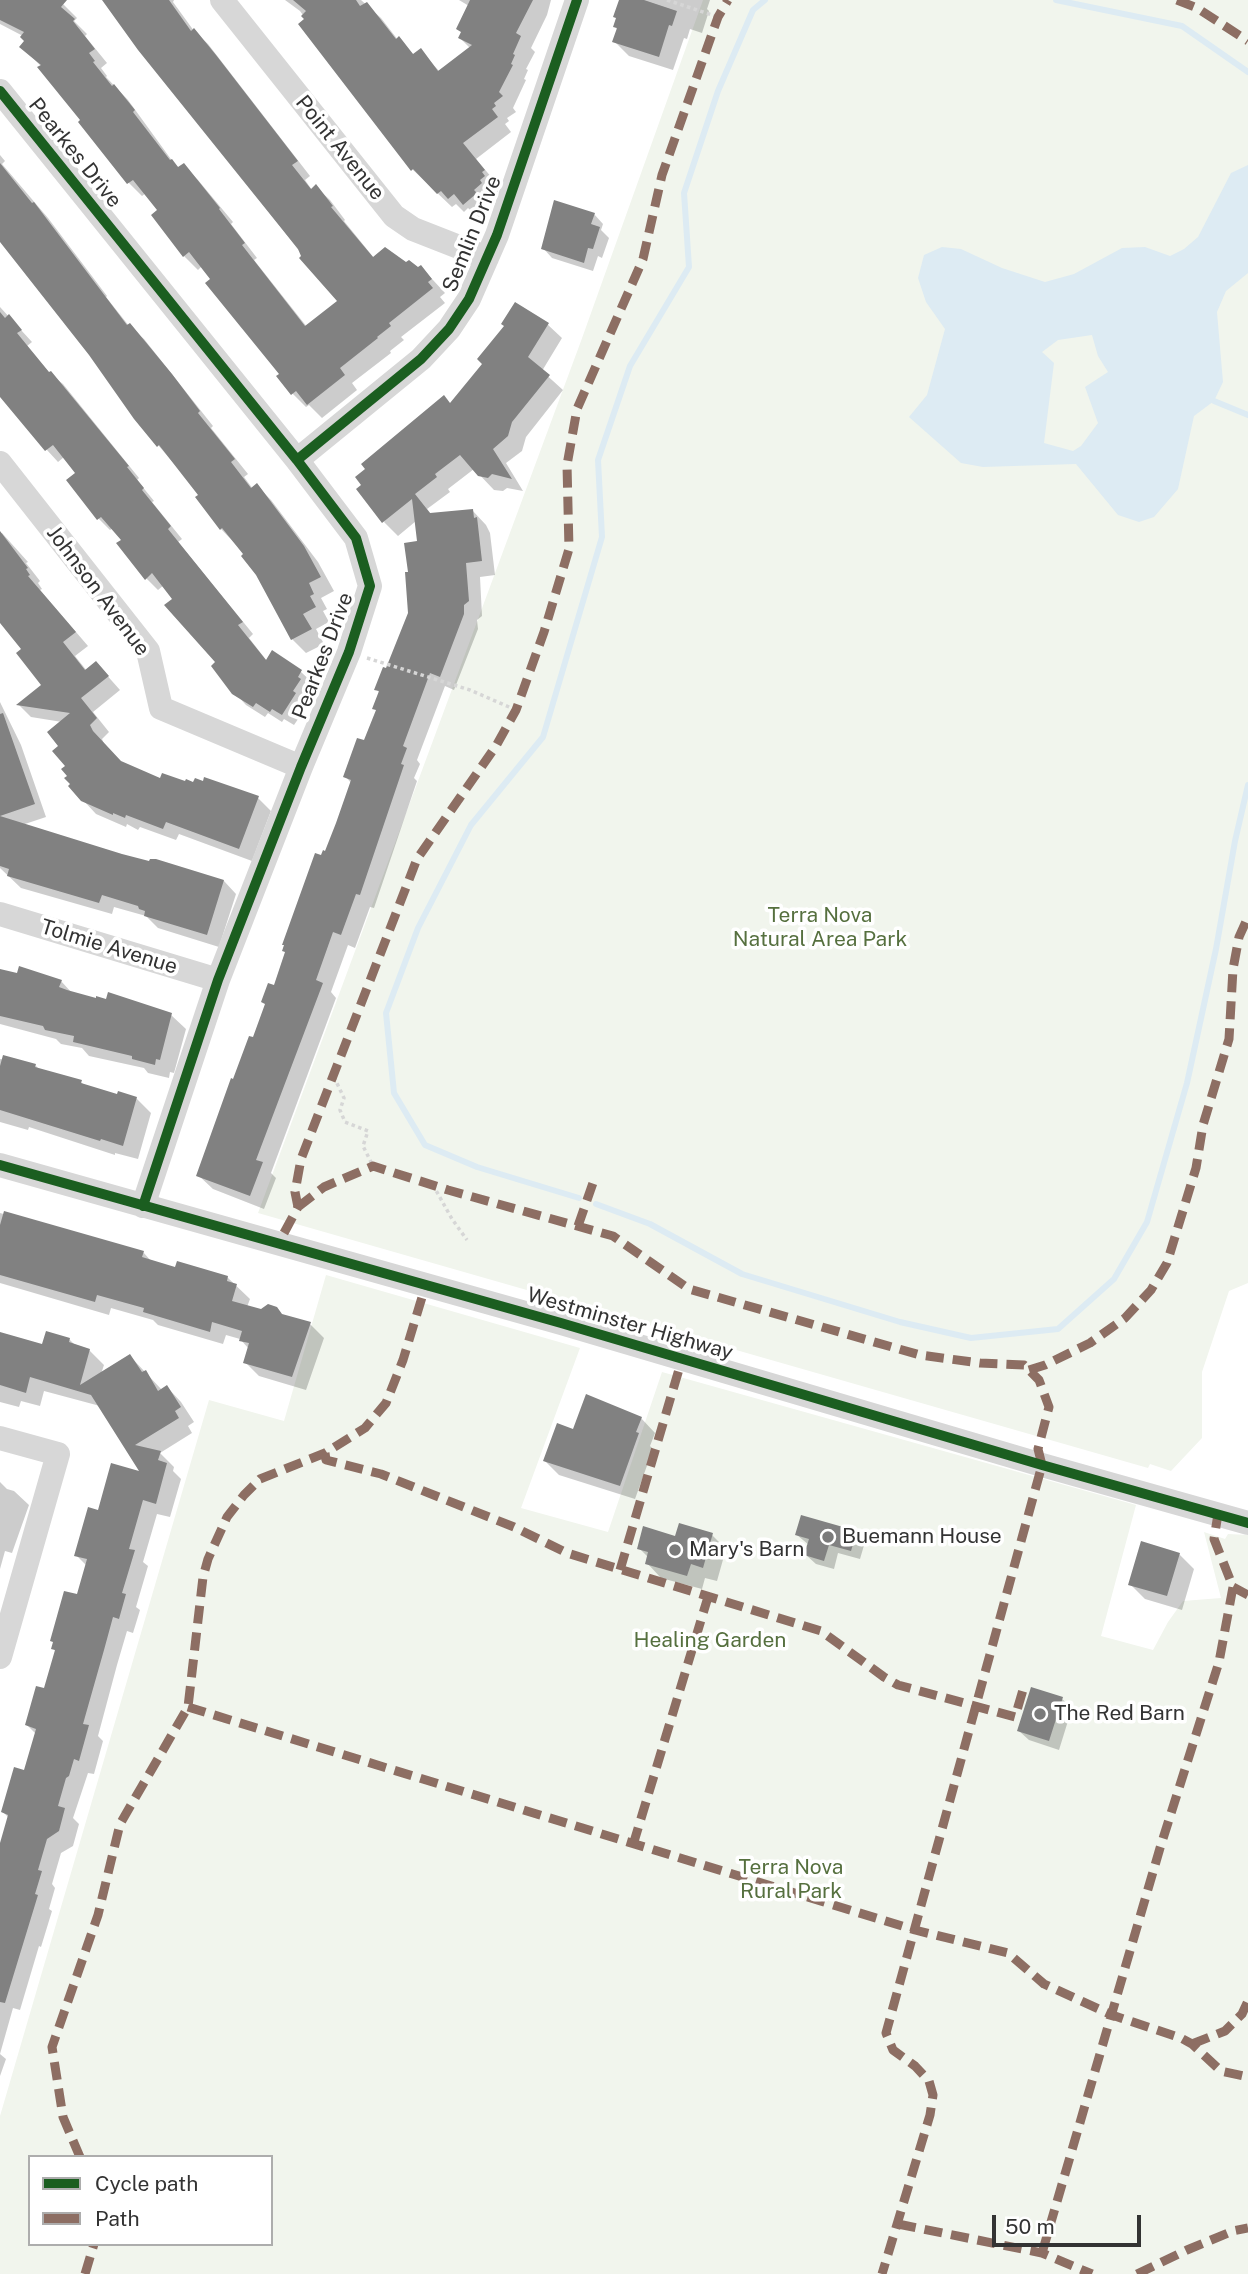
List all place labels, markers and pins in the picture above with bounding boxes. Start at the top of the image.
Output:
place label: Buemann House [842,1524,1002,1550]
marker: Buemann House [820,1529,836,1545]
place label: Mary's Barn [689,1537,804,1563]
marker: Mary's Barn [667,1542,683,1558]
place label: The Red Barn [1054,1701,1185,1727]
marker: The Red Barn [1032,1706,1048,1722]

